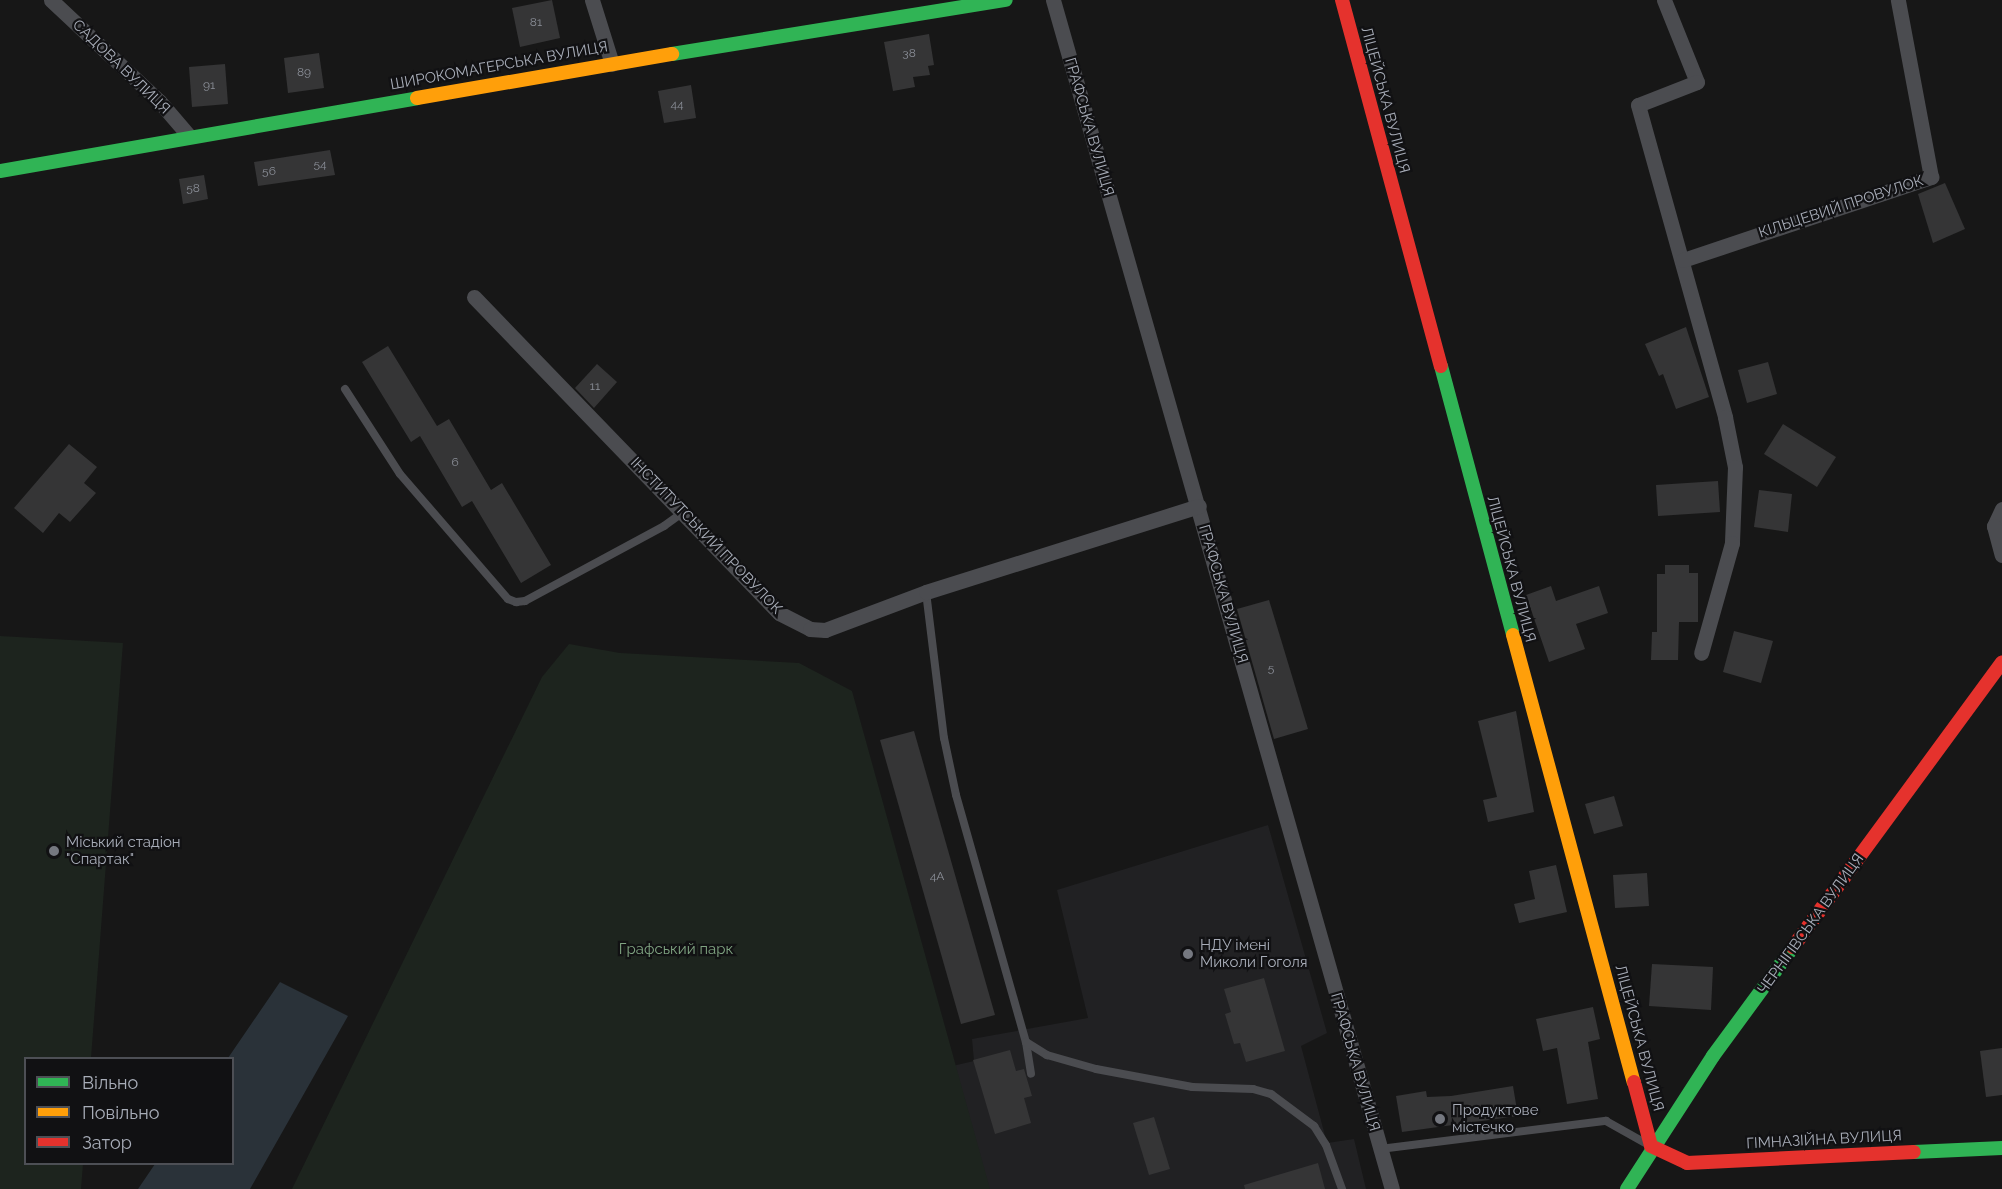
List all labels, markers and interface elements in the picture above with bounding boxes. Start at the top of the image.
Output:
street label: САДОВА ВУЛИЦЯ [68,16,174,118]
house number: 81 [530,16,542,30]
street label: ЛІЦЕЙСЬКА ВУЛИЦЯ [1357,25,1413,175]
street label: ШИРОКОМАГЕРСЬКА ВУЛИЦЯ [389,38,609,94]
house number: 38 [902,47,916,61]
street label: ГРАФСЬКА ВУЛИЦЯ [1061,56,1117,198]
house number: 89 [297,66,311,80]
house number: 91 [203,79,215,93]
house number: 44 [670,98,684,112]
house number: 54 [313,158,327,172]
house number: 56 [262,165,276,179]
street label: КІЛЬЦЕВИЙ ПРОВУЛОК [1756,172,1926,242]
house number: 58 [186,182,200,196]
house number: 11 [590,380,600,394]
street label: ІНСТИТУТСЬКИЙ ПРОВУЛОК [626,454,786,618]
house number: 6 [451,456,459,470]
street label: ЛІЦЕЙСЬКА ВУЛИЦЯ [1483,494,1539,644]
street label: ГРАФСЬКА ВУЛИЦЯ [1195,523,1251,665]
house number: 5 [1268,662,1274,676]
place label: Міський стадіон "Спартак" [66,833,181,868]
marker: Міський стадіон "Спартак" [47,844,61,858]
street label: ЧЕРНІГІВСЬКА ВУЛИЦЯ [1754,850,1868,998]
house number: 4А [930,870,944,884]
place label: НДУ імені Миколи Гоголя [1200,936,1308,971]
park label: Графський парк [619,941,733,959]
marker: НДУ імені Миколи Гоголя [1181,947,1195,961]
street label: ЛІЦЕЙСЬКА ВУЛИЦЯ [1611,963,1667,1113]
street label: ГРАФСЬКА ВУЛИЦЯ [1327,991,1383,1133]
legend [24,1057,234,1165]
text: Вільно [82,1072,138,1093]
place label: Продуктове містечко [1452,1101,1538,1136]
text: Повільно [82,1102,159,1123]
marker: Продуктове містечко [1433,1112,1447,1126]
street label: ГІМНАЗІЙНА ВУЛИЦЯ [1746,1127,1902,1153]
text: Затор [82,1132,132,1153]

